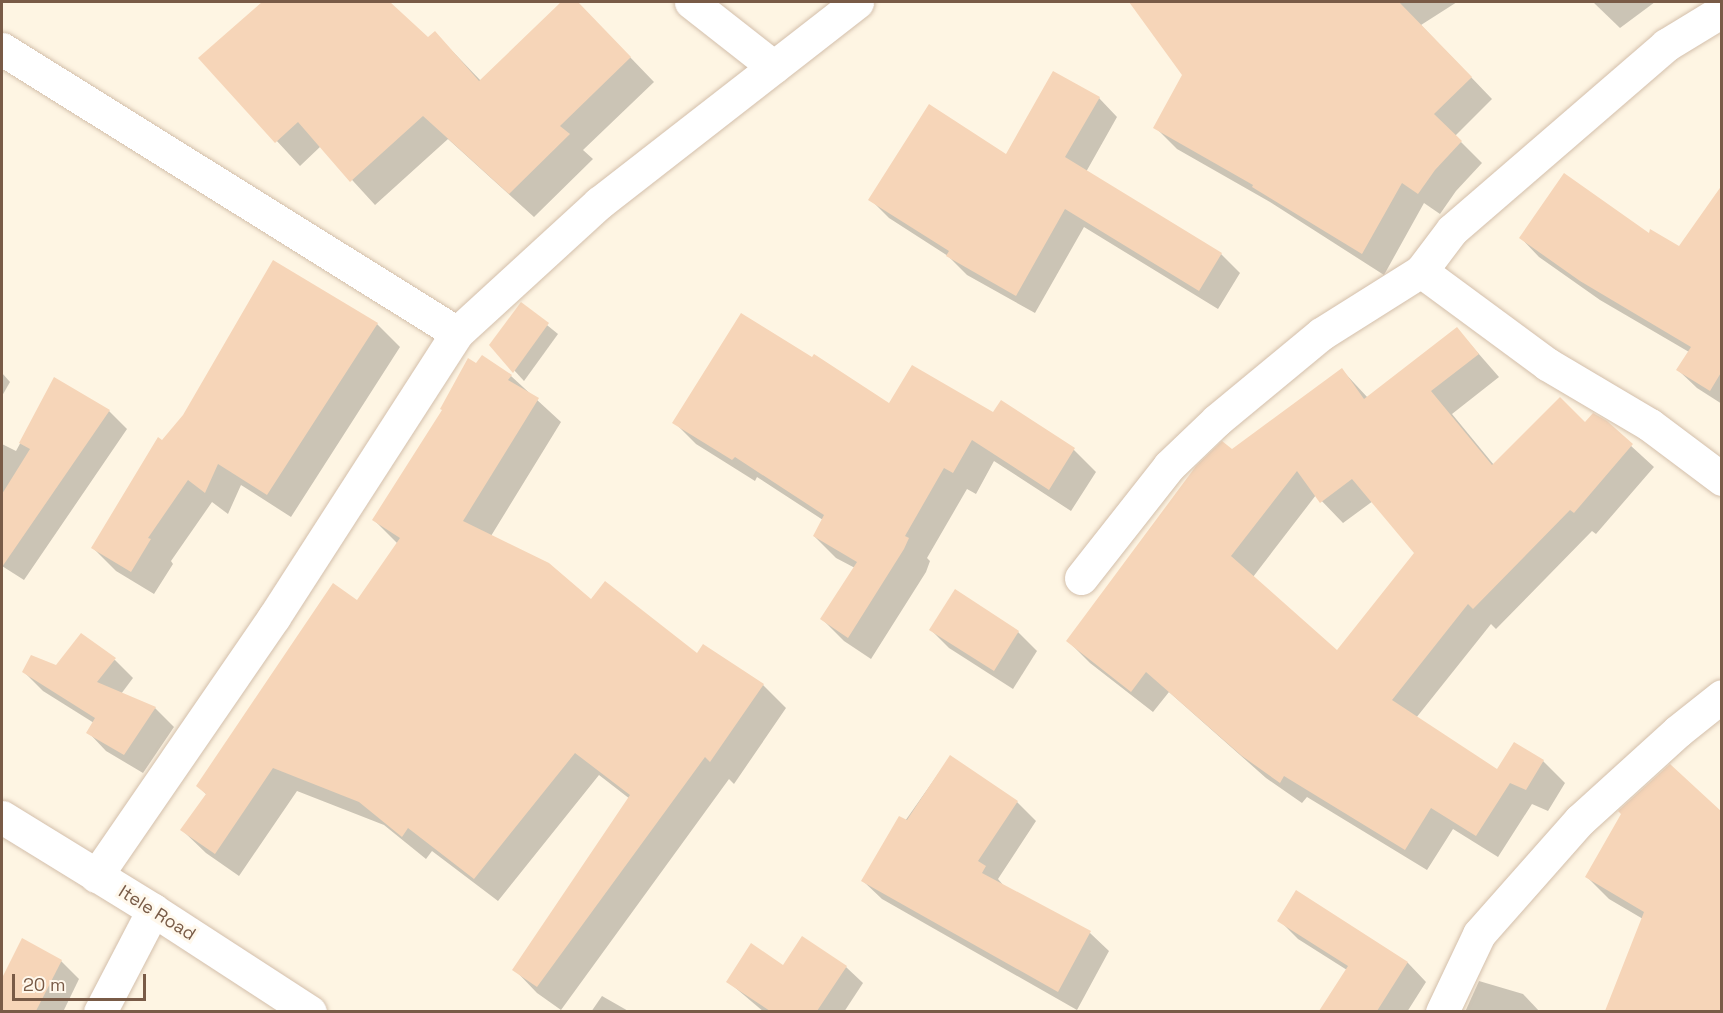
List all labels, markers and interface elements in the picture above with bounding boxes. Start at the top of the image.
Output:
street label: Itele Road [114,881,200,945]
scale bar [15,962,148,1000]
text: 20 m [23,973,66,996]

